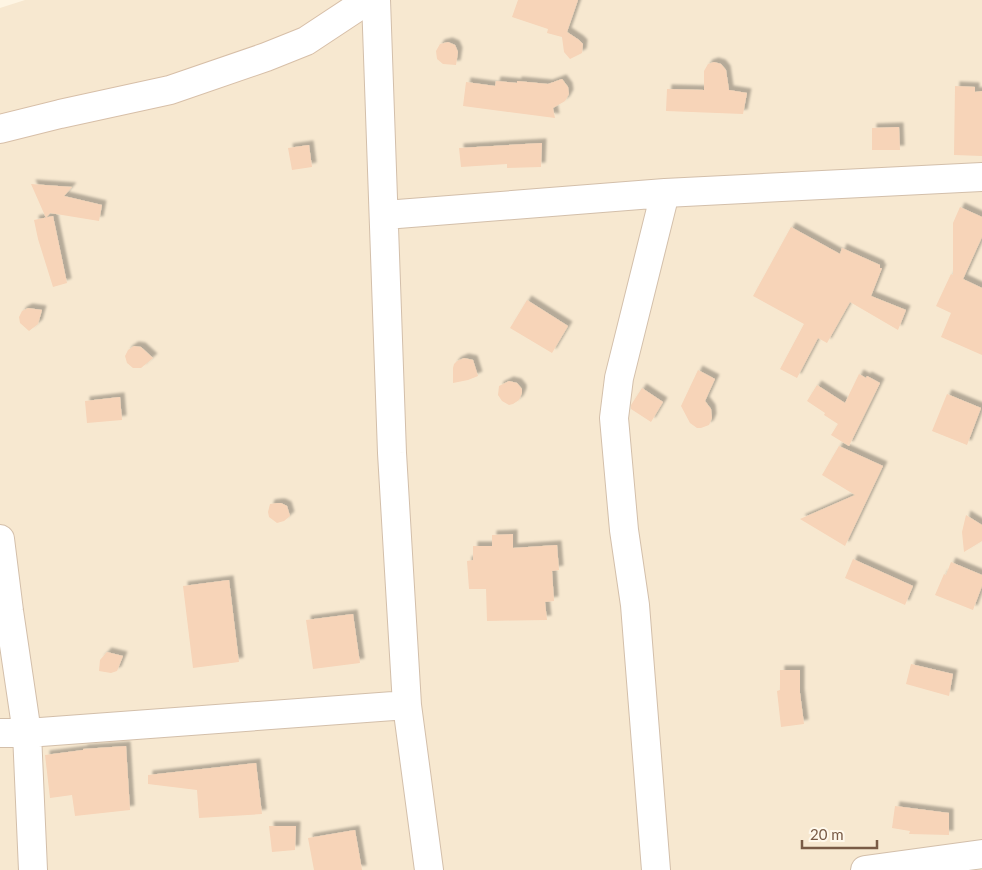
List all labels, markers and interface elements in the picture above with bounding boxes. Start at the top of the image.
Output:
scale bar [802,818,877,850]
text: 20 m [810,825,844,843]

